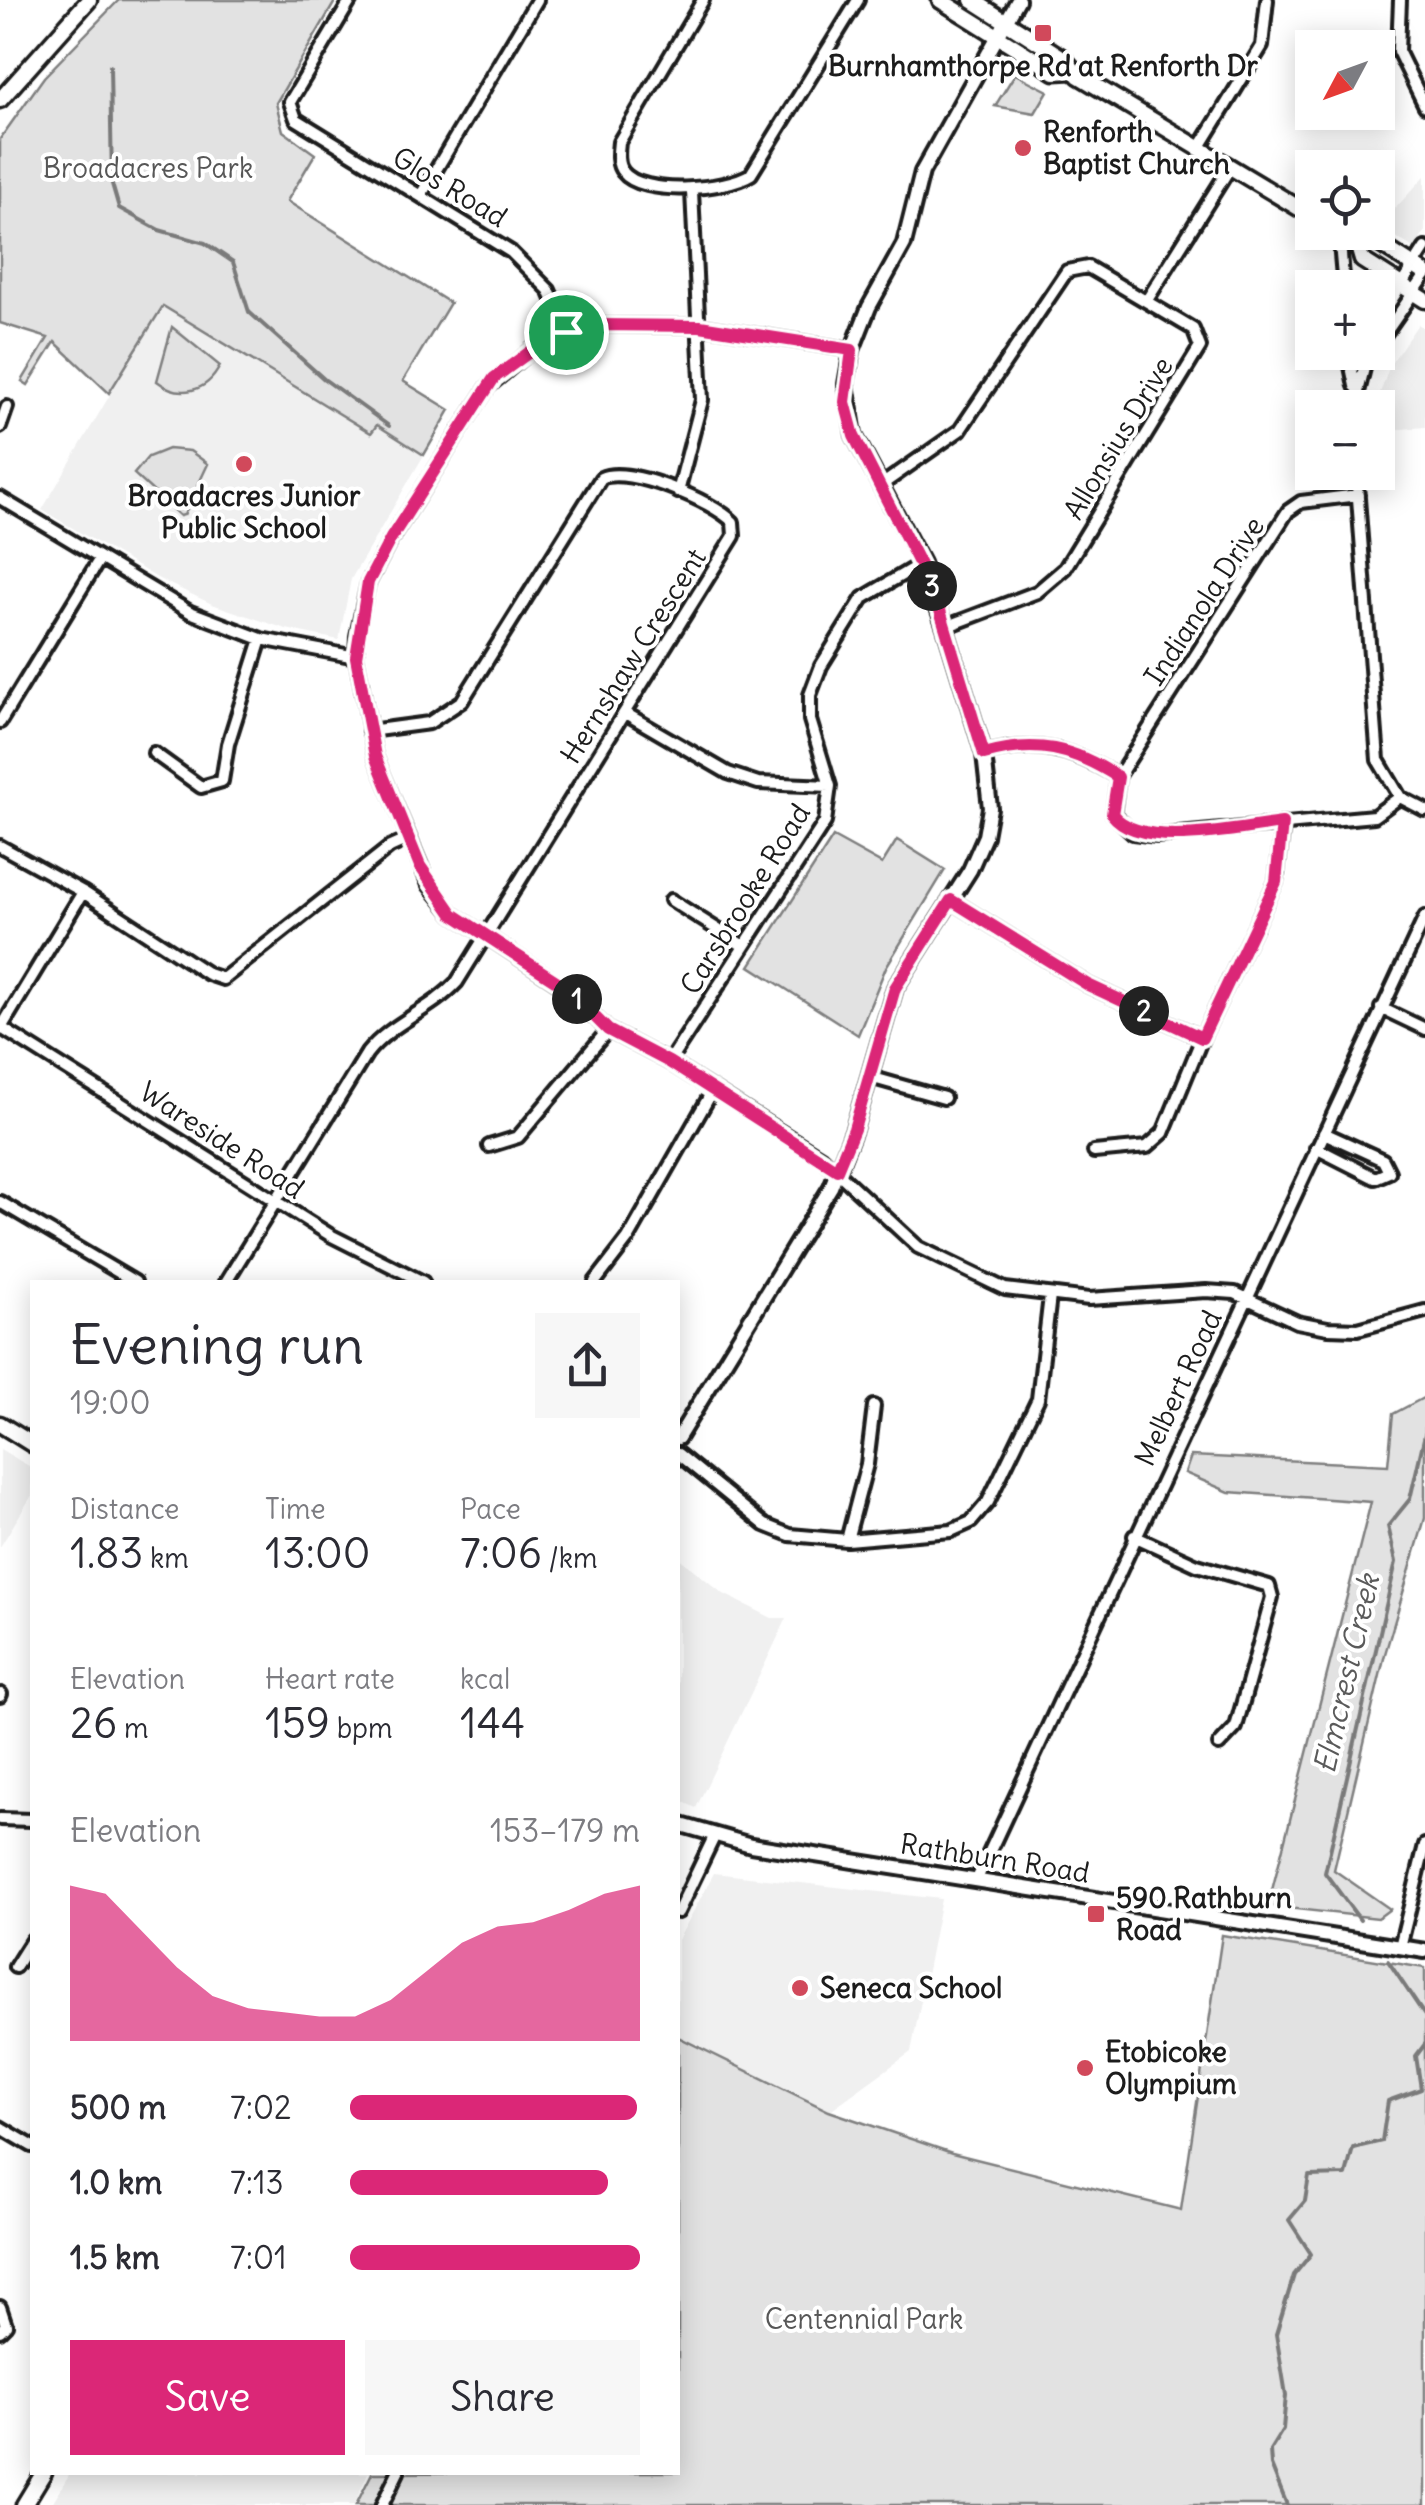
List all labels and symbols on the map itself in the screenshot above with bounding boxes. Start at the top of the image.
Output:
marker: Burnhamthorpe Rd at Renforth Dr [1032,22,1054,44]
north arrow [1295,30,1395,130]
place label: Burnhamthorpe Rd at Renforth Dr [828,48,1259,84]
place label: Renforth Baptist Church [1043,114,1230,182]
marker: Renforth Baptist Church [1012,137,1034,159]
street label: Glos Road [386,139,514,235]
park label: Broadacres Park [43,150,253,186]
pin [524,290,609,375]
street label: Allonsius Drive [1055,350,1181,526]
marker: Broadacres Junior Public School [233,453,255,475]
place label: Broadacres Junior Public School [128,478,361,546]
street label: Indianola Drive [1136,510,1272,692]
street label: Hernshaw Crescent [552,542,714,770]
pin: 3 [907,561,957,611]
street label: Carsbrooke Road [672,797,818,1001]
pin: 1 [552,974,602,1024]
pin: 2 [1119,986,1169,1036]
street label: Wareside Road [133,1073,311,1207]
street label: Melbert Road [1126,1304,1230,1472]
water label: Elmcrest Creek [1305,1569,1388,1777]
street label: Rathburn Road [898,1825,1092,1891]
place label: 590 Rathburn Road [1116,1880,1292,1948]
marker: 590 Rathburn Road [1085,1903,1107,1925]
place label: Seneca School [820,1970,1002,2006]
marker: Seneca School [789,1977,811,1999]
place label: Etobicoke Olympium [1105,2034,1237,2102]
marker: Etobicoke Olympium [1074,2057,1096,2079]
park label: Centennial Park [765,2301,963,2337]

